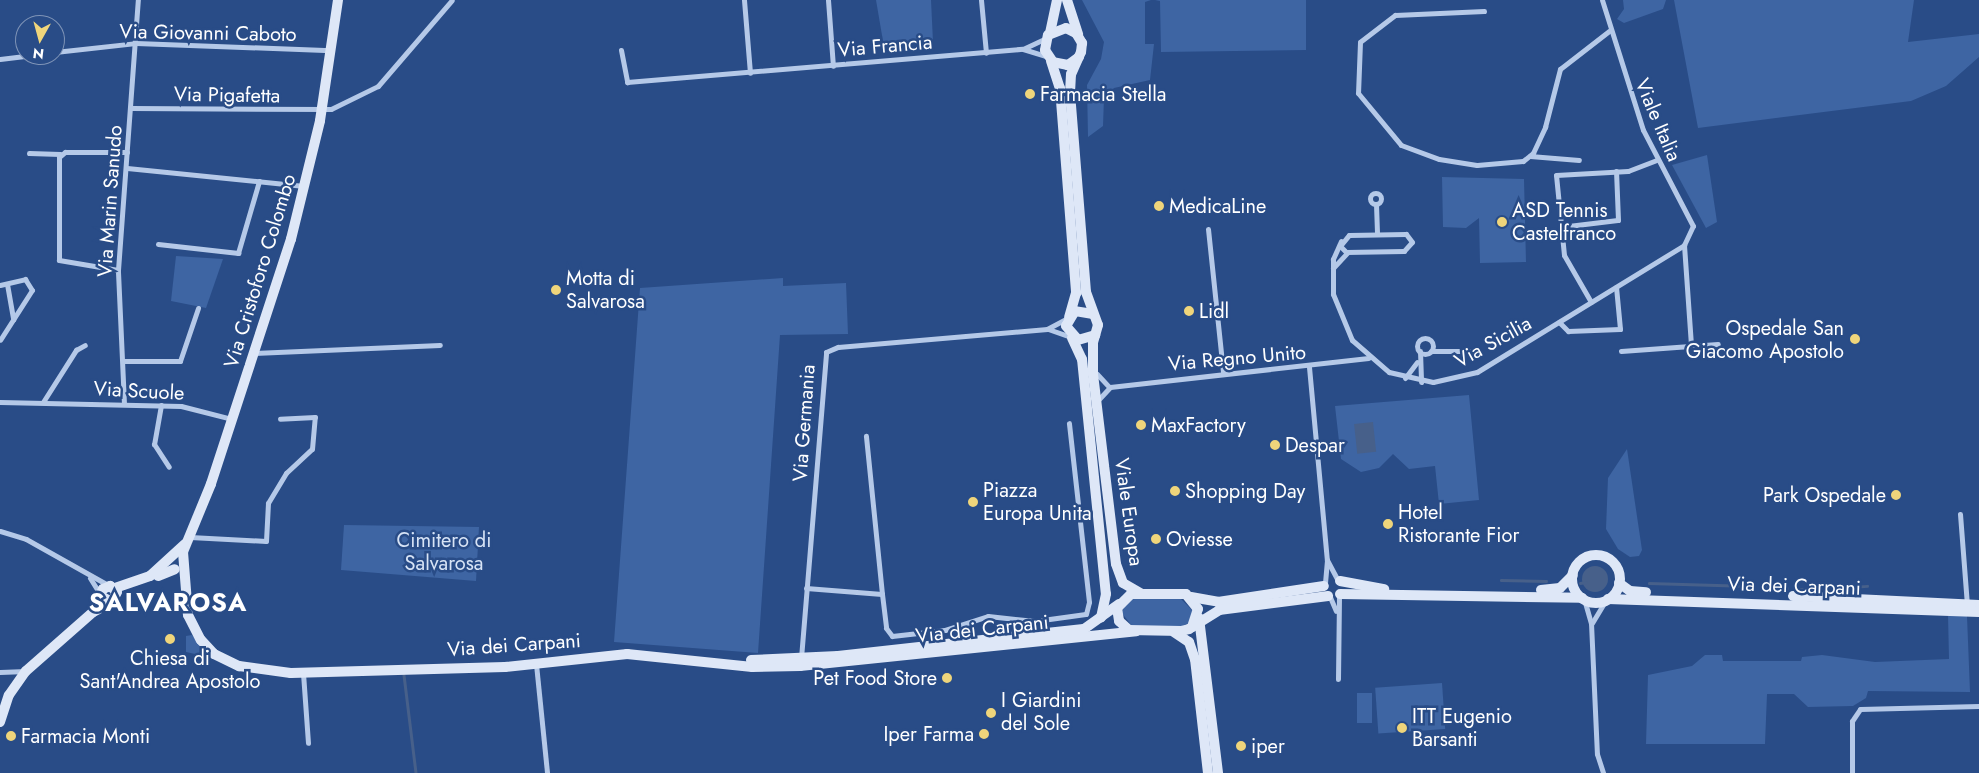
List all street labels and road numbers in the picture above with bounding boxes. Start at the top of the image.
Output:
street label: Via Giovanni Caboto [119,19,297,47]
street label: Via Francia [837,30,933,62]
street label: Viale Italia [1630,75,1686,165]
street label: Via Pigafetta [174,82,280,108]
street label: Via Marin Sanudo [93,124,127,278]
street label: Via Cristoforo Colombo [219,171,301,371]
street label: Via Sicilia [1450,311,1536,373]
street label: Via Regno Unito [1167,340,1307,376]
street label: Via Germania [788,364,820,482]
street label: Via Scuole [93,377,185,405]
street label: Viale Europa [1110,456,1148,568]
street label: Via dei Carpani [1727,572,1861,600]
street label: Via dei Carpani [914,610,1050,648]
street label: Via dei Carpani [446,628,582,662]

